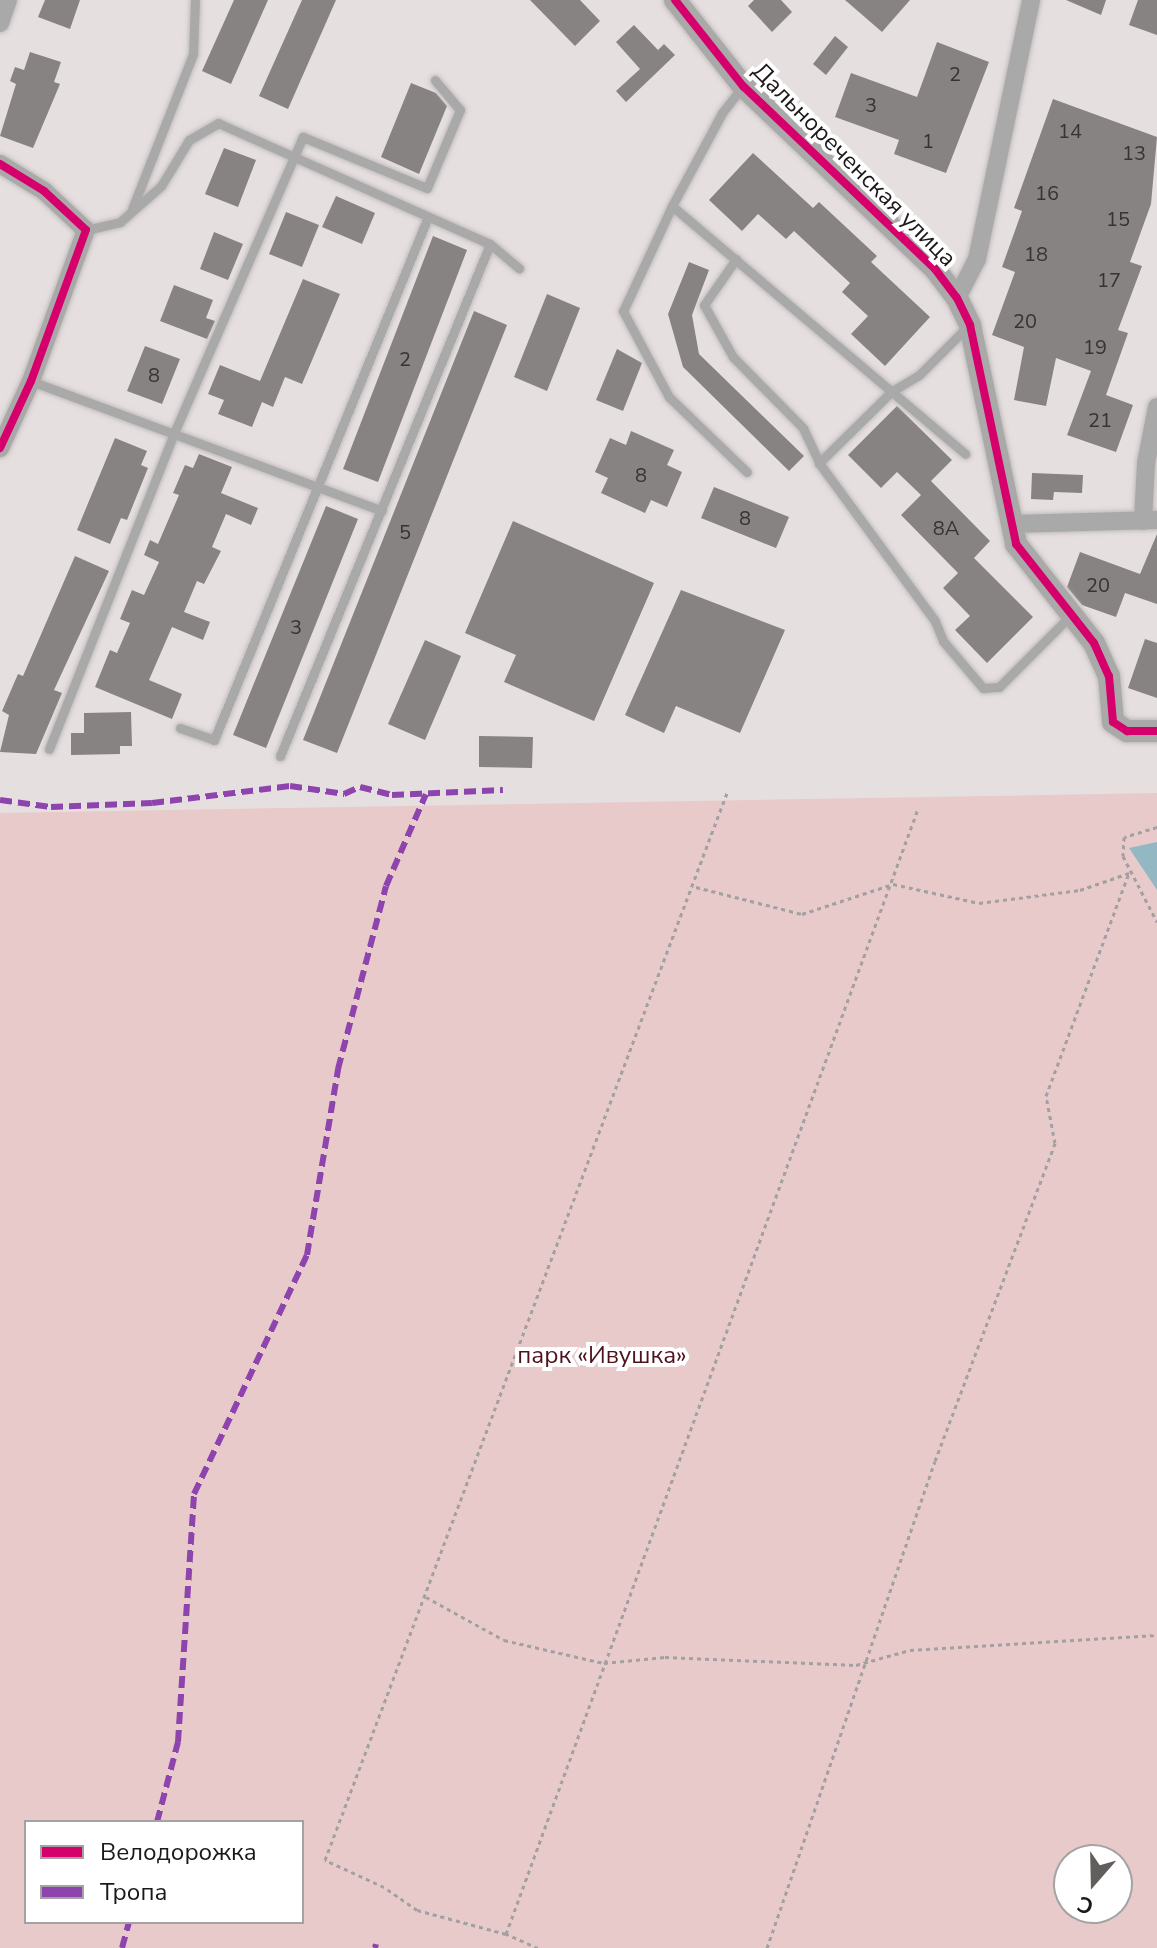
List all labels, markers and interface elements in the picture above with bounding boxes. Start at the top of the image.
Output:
street label: Дальнореченская улица [746,57,962,273]
house number: 2 [949,62,961,86]
house number: 3 [865,93,877,117]
house number: 14 [1058,119,1082,143]
house number: 1 [922,129,934,153]
house number: 13 [1122,141,1146,165]
house number: 16 [1035,181,1059,205]
house number: 15 [1106,207,1130,231]
house number: 18 [1024,242,1048,266]
house number: 17 [1097,268,1121,292]
house number: 20 [1013,309,1037,333]
house number: 19 [1083,335,1107,359]
house number: 2 [399,347,411,371]
house number: 8 [148,363,160,387]
house number: 21 [1088,408,1112,432]
house number: 8 [635,463,647,487]
house number: 8 [739,506,751,530]
house number: 8А [933,516,959,540]
house number: 5 [399,520,411,544]
house number: 20 [1086,573,1110,597]
house number: 3 [290,615,302,639]
park label: парк «Ивушка» [517,1342,687,1370]
legend [24,1820,304,1924]
text: Велодорожка [100,1836,257,1868]
north arrow [1053,1844,1133,1924]
text: Тропа [100,1876,167,1908]
text: С [1073,1888,1098,1921]

